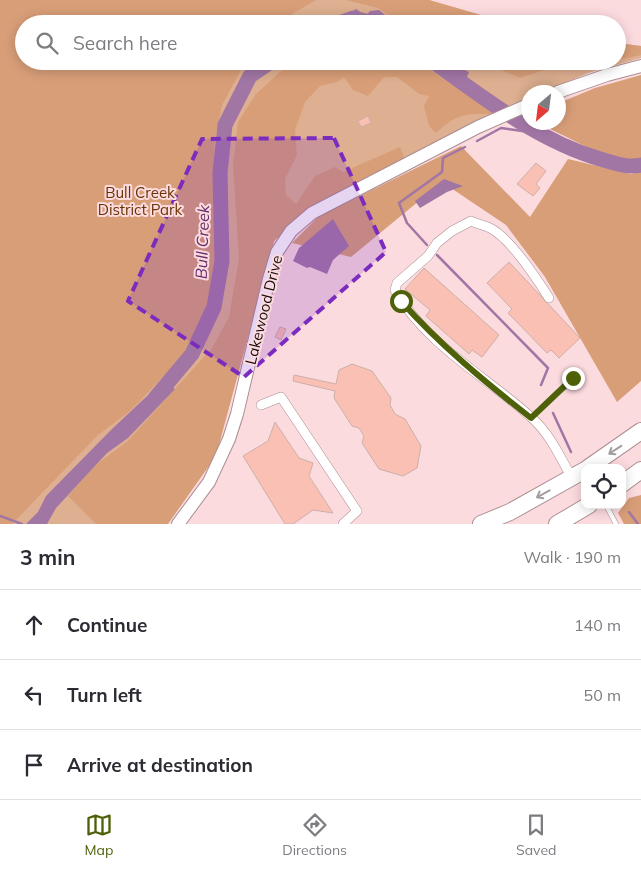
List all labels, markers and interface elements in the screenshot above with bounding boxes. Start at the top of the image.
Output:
search box [15,15,626,70]
icon: search [33,29,61,57]
text: Search here [73,31,177,55]
north arrow [521,85,566,130]
park label: Bull Creek District Park [98,183,183,219]
water label: Bull Creek [191,204,213,279]
street label: Lakewood Drive [241,253,286,367]
route start [390,290,413,313]
route end [562,367,585,390]
one-way arrow [608,445,622,456]
map controls [581,464,626,509]
button: locate [581,464,626,509]
one-way arrow [536,490,550,500]
text: 3 min [20,544,75,570]
text: Walk · 190 m [523,547,621,567]
icon: ahead [20,611,48,639]
text: Continue [67,613,147,637]
text: 140 m [574,615,621,635]
icon: left [20,681,48,709]
text: Turn left [67,683,142,707]
text: 50 m [584,685,621,705]
icon: arrive [20,751,48,779]
text: Arrive at destination [67,753,253,777]
tab: Map [85,811,113,859]
tab: Directions [282,811,347,859]
tab: Saved [516,811,556,859]

